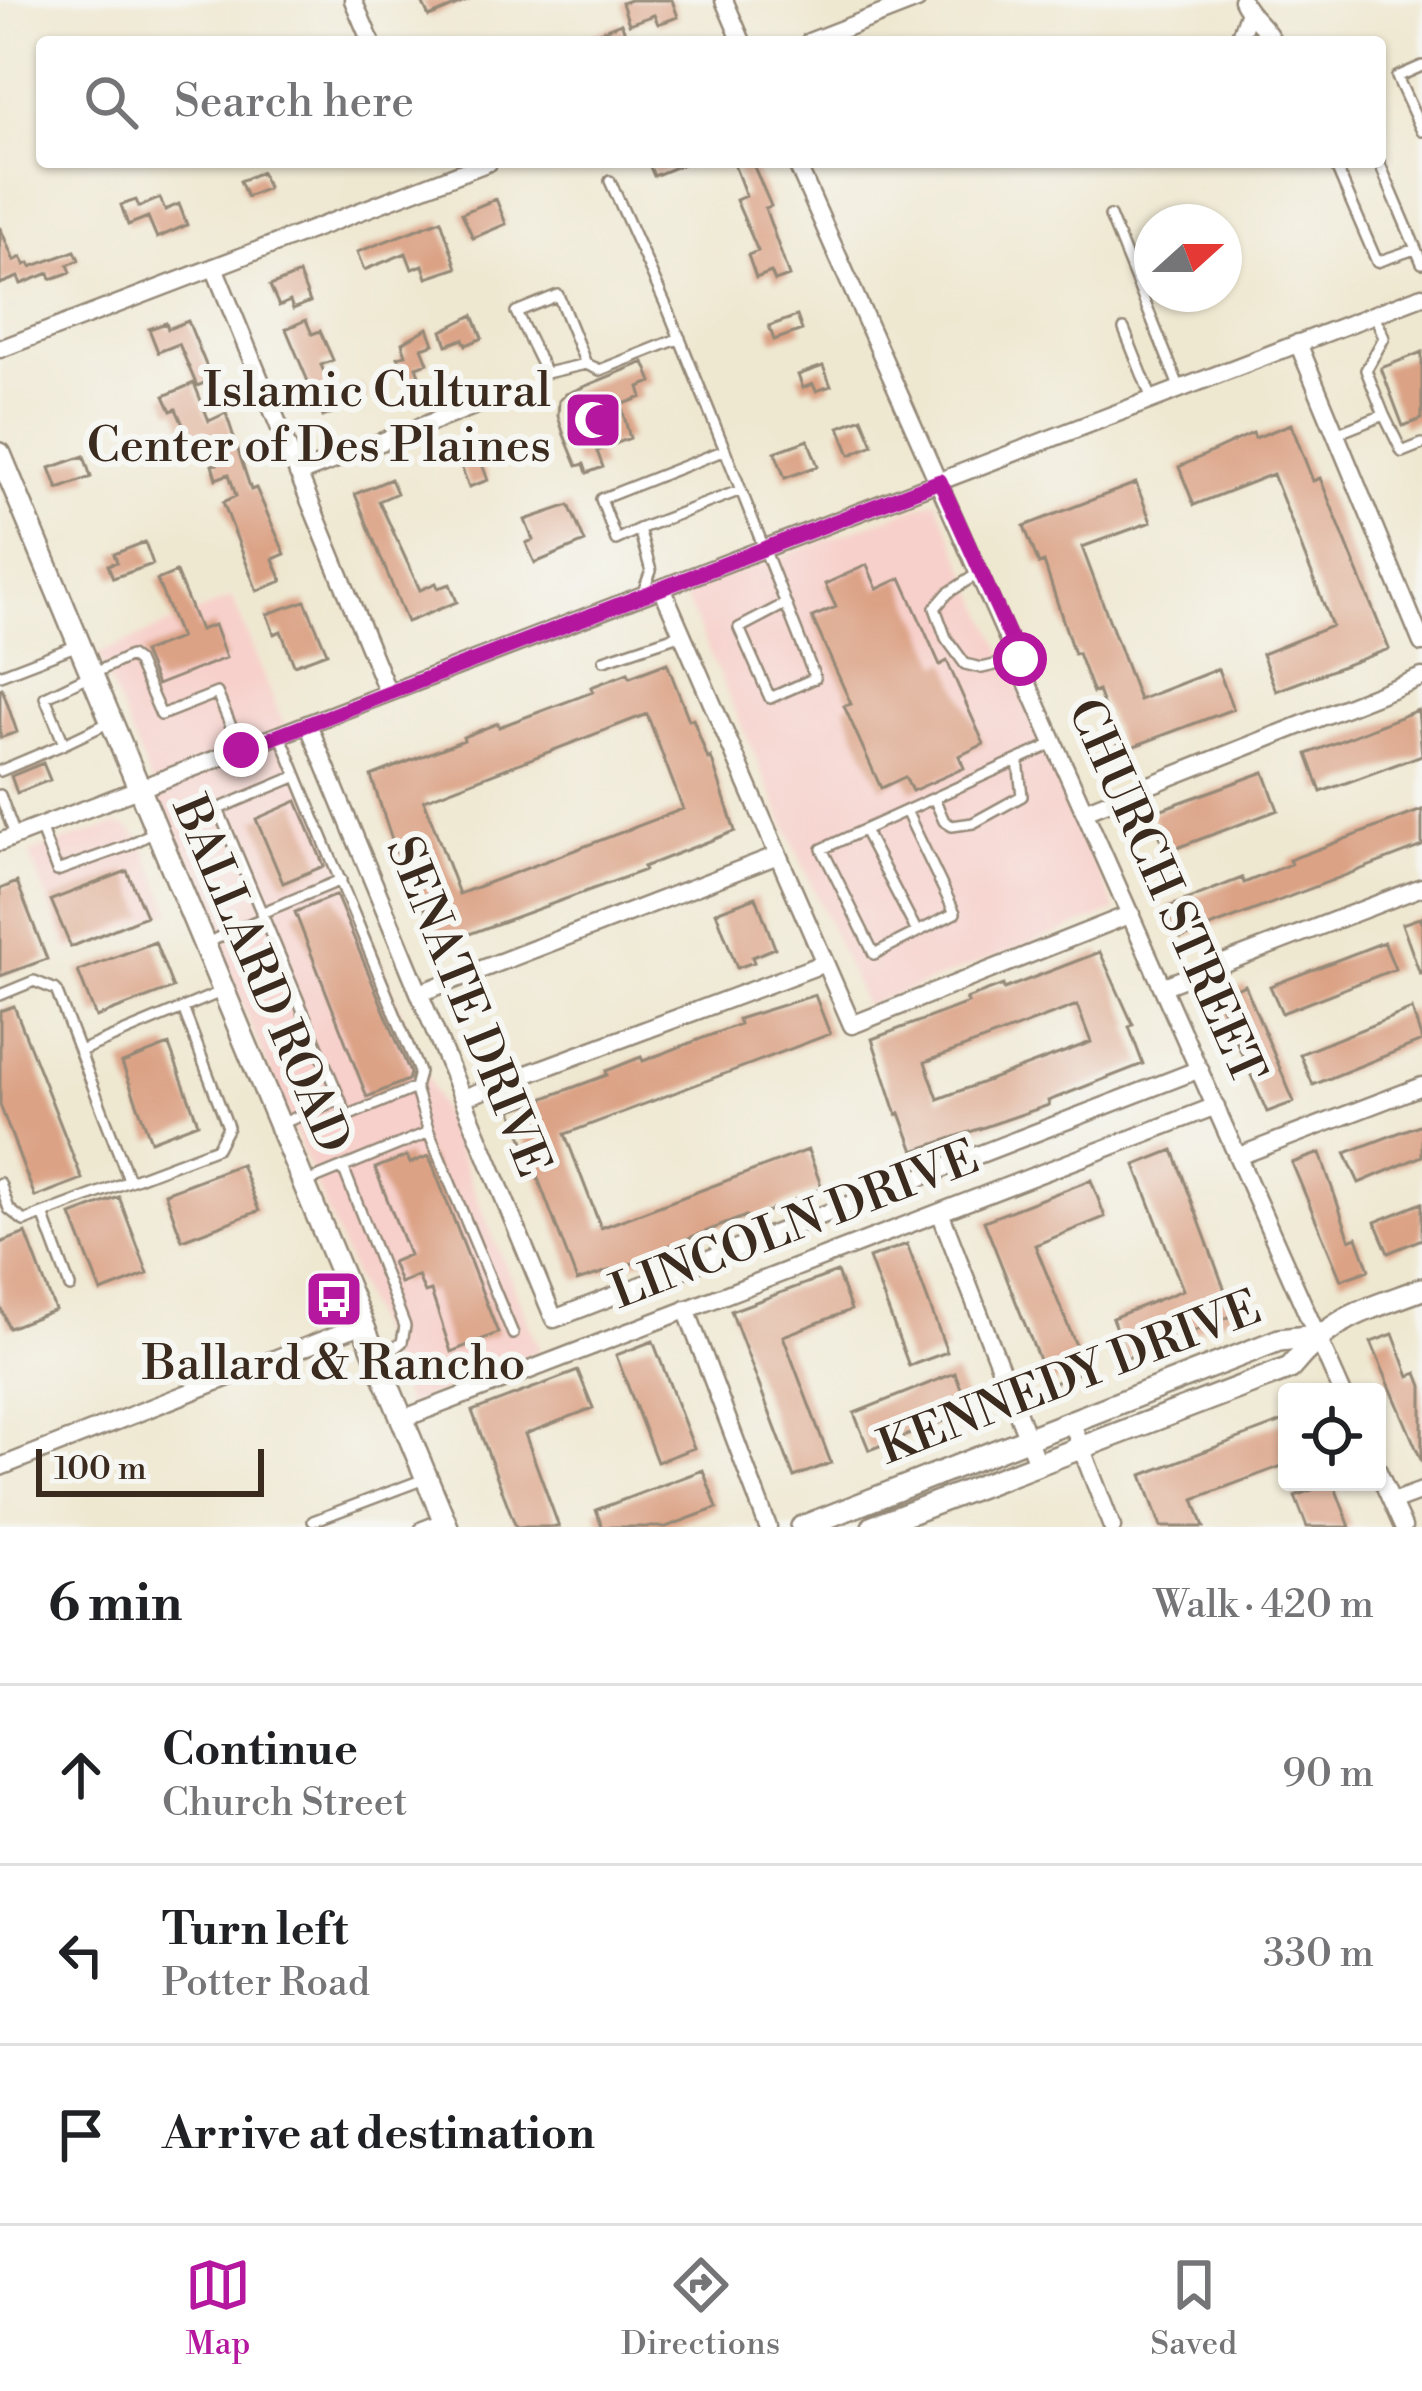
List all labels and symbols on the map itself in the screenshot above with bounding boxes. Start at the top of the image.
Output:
north arrow [1134,204,1242,312]
place label: Islamic Cultural Center of Des Plaines [87,362,551,477]
mosque icon: Islamic Cultural Center of Des Plaines [562,389,624,451]
route start [993,632,1047,686]
street label: CHURCH STREET [1053,690,1277,1094]
route end [214,723,268,777]
street label: BALLARD ROAD [157,787,362,1163]
street label: SENATE DRIVE [372,828,562,1186]
street label: LINCOLN DRIVE [603,1128,987,1324]
bus stop icon: Ballard & Rancho [303,1268,365,1330]
street label: KENNEDY DRIVE [870,1279,1270,1479]
place label: Ballard & Rancho [141,1335,526,1395]
scale bar [36,1443,264,1496]

